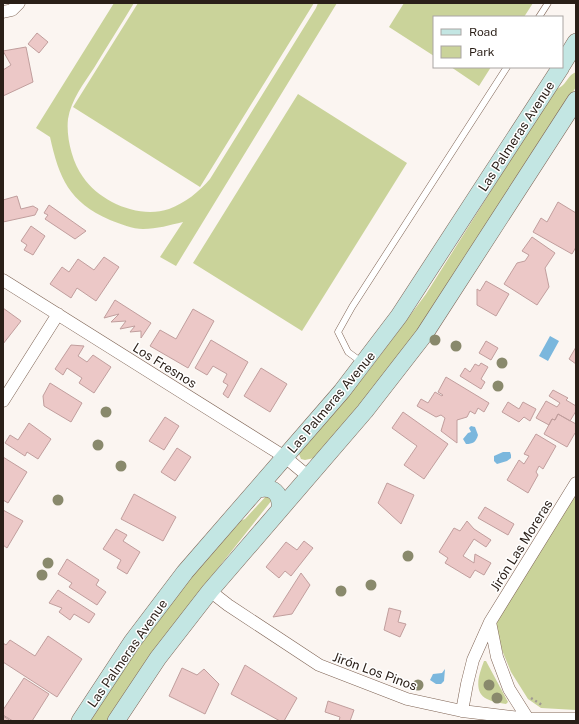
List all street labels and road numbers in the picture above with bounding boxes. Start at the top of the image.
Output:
street label: Las Palmeras Avenue [475,78,558,194]
street label: Los Fresnos [130,340,199,391]
street label: Las Palmeras Avenue [284,348,378,456]
street label: Jirón Las Moreras [487,497,556,594]
street label: Las Palmeras Avenue [84,596,170,710]
street label: Jirón Los Pinos [331,649,419,694]

